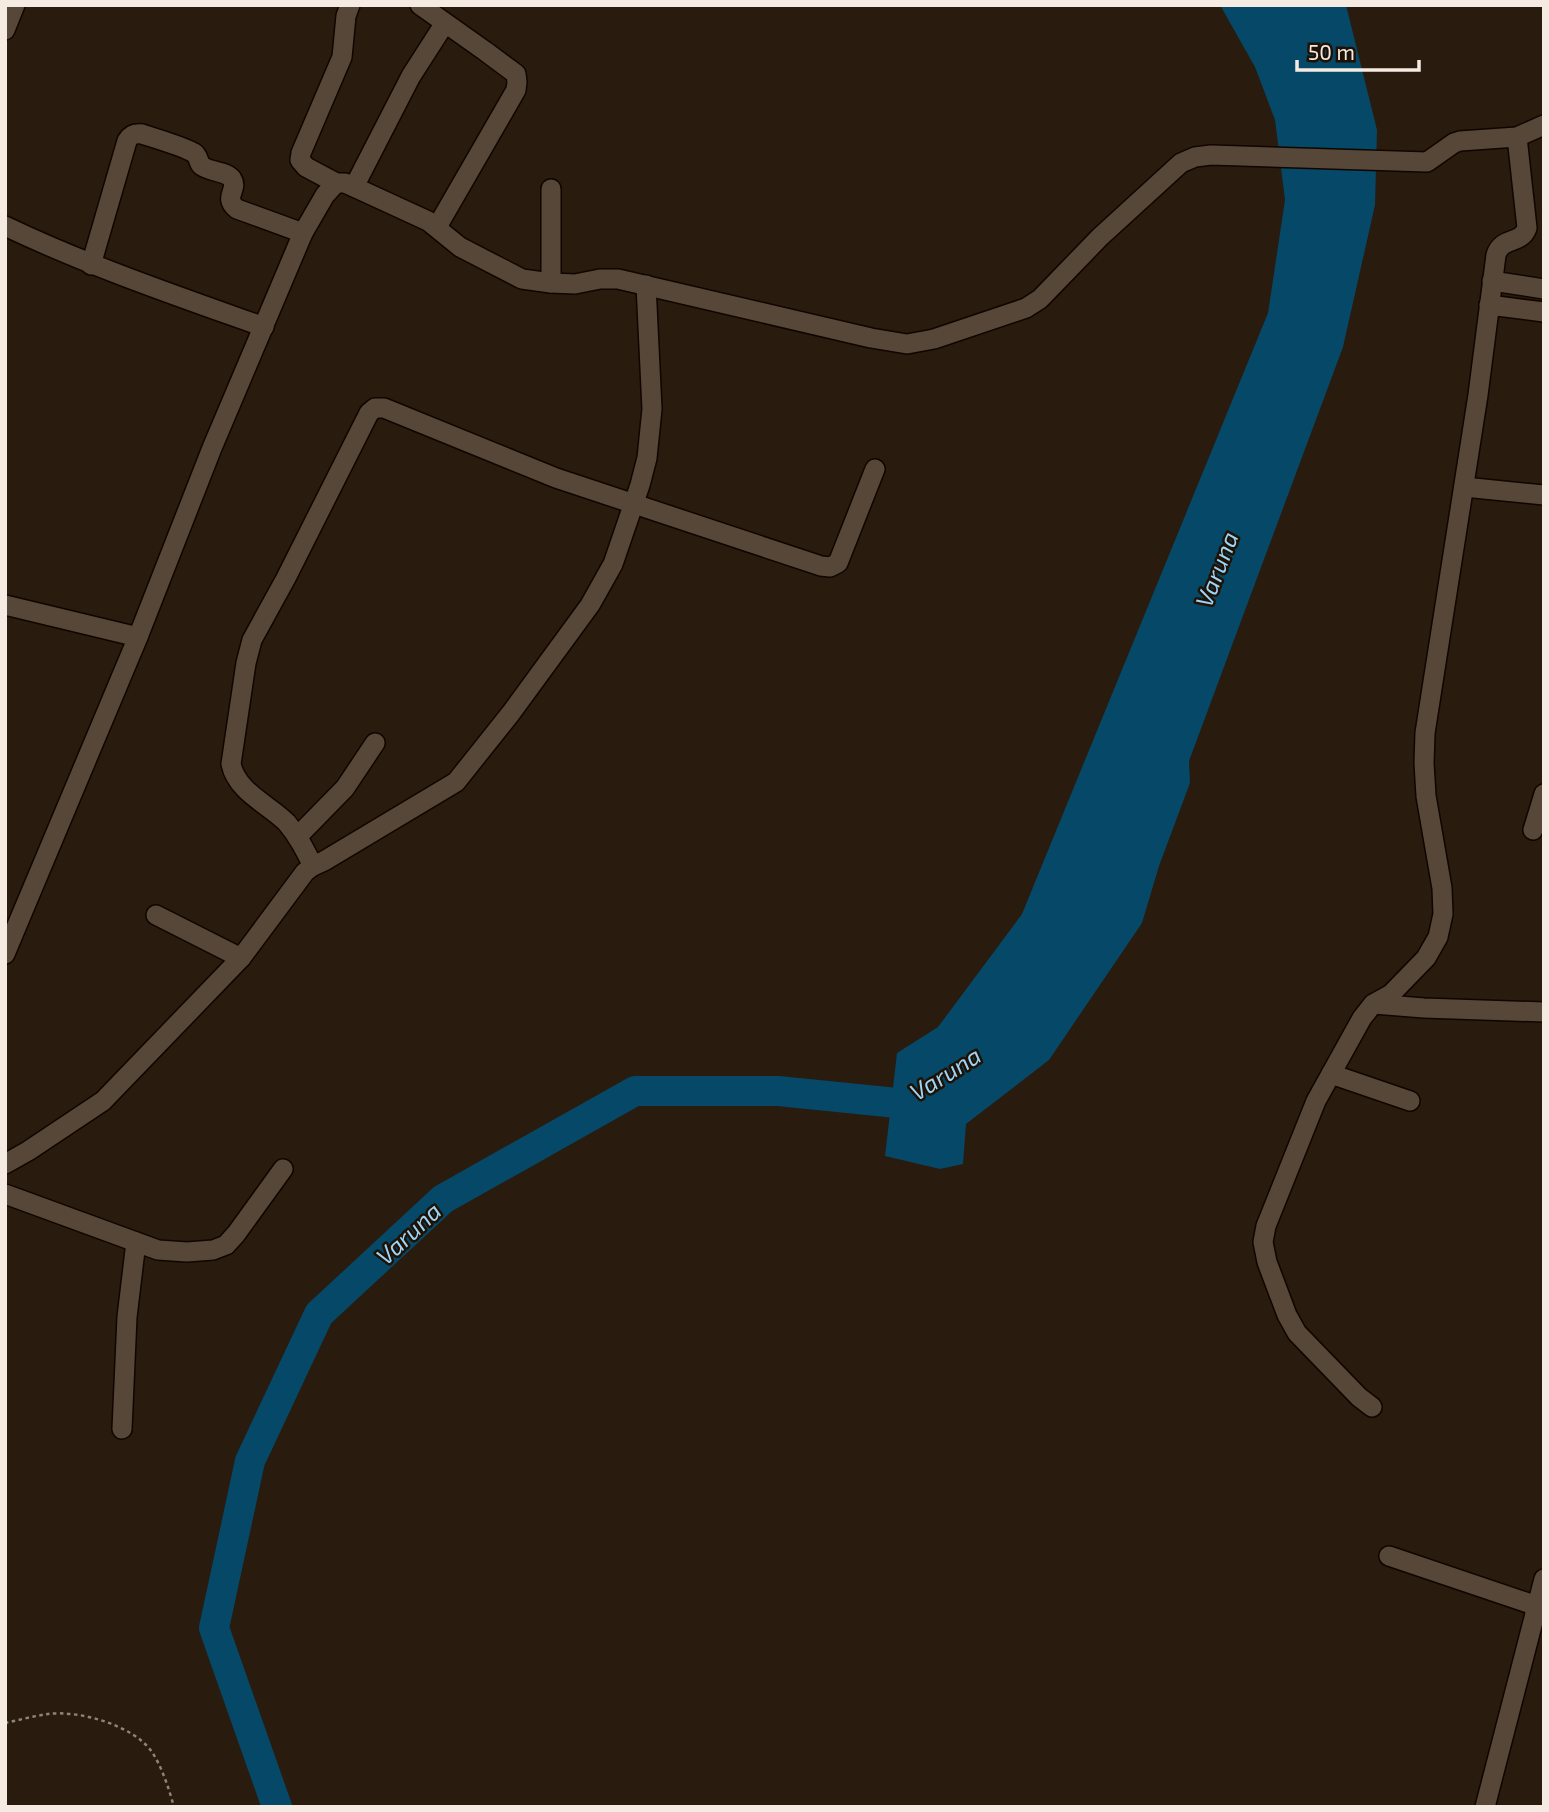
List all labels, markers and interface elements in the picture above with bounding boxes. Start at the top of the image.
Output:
scale bar [1297,28,1420,72]
text: 50 m [1308,39,1355,64]
water label: Varuna [1188,527,1244,611]
water label: Varuna [904,1040,986,1106]
water label: Varuna [370,1196,446,1270]

